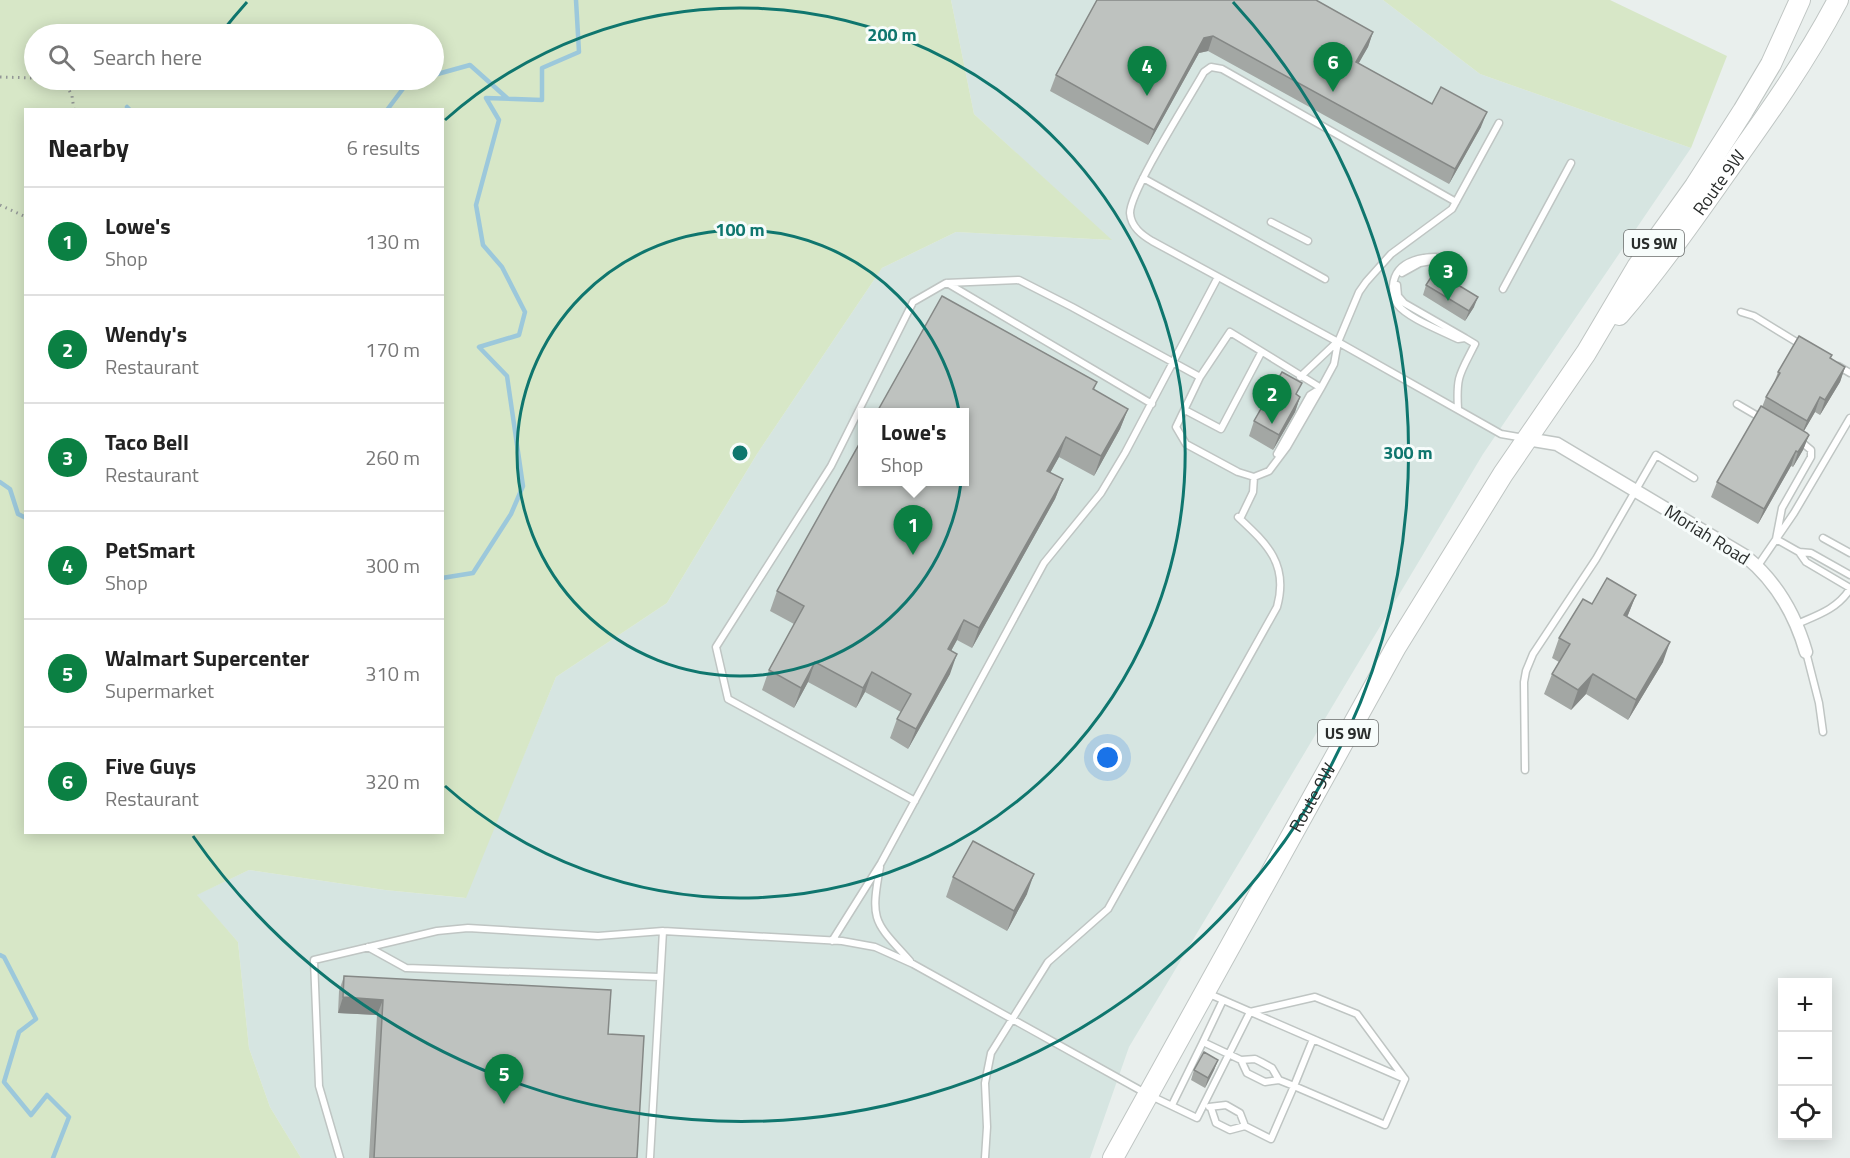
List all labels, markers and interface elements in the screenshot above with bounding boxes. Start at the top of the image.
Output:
text: 200 m [867,21,917,48]
search box [24,24,444,90]
text: Search here [93,40,202,74]
icon: search [45,41,78,74]
pin: 6 [1314,42,1352,92]
pin: 4 [1128,46,1166,96]
text: Nearby [48,128,129,167]
text: 6 results [347,132,420,163]
street label: Route 9W [1686,144,1752,221]
text: Lowe's [105,209,171,243]
text: 100 m [715,216,765,243]
text: 1 [62,226,73,257]
text: 130 m [365,226,420,257]
road number: US 9W [1624,230,1684,256]
text: Shop [105,243,148,274]
pin: 3 [1428,252,1468,301]
text: Wendy's [105,317,187,351]
text: 2 [62,334,73,365]
text: 170 m [365,334,420,365]
text: Restaurant [105,351,199,382]
pin: 2 [1252,374,1292,424]
popup [858,408,969,486]
text: Lowe's [881,415,946,449]
text: Taco Bell [105,425,189,459]
text: 300 m [1383,439,1433,466]
text: 3 [62,442,73,473]
text: 260 m [365,442,420,473]
centre of rings [730,443,750,463]
text: Shop [881,449,923,480]
text: Restaurant [105,459,199,490]
street label: Moriah Road [1659,498,1755,572]
pin: 1 [894,506,932,555]
text: PetSmart [105,533,195,567]
text: 4 [62,550,73,581]
text: 300 m [365,550,420,581]
text: Shop [105,567,148,598]
text: Walmart Supercenter [105,641,309,675]
text: 5 [62,658,73,689]
text: 310 m [365,658,420,689]
text: Supermarket [105,675,214,706]
road number: US 9W [1318,720,1378,746]
your location [1093,743,1122,772]
text: Five Guys [105,749,196,783]
street label: Route 9W [1282,758,1342,837]
text: 6 [62,766,73,797]
text: 320 m [365,766,420,797]
text: Restaurant [105,783,199,814]
map controls [1778,978,1832,1140]
button: + [1778,978,1832,1032]
button: − [1778,1032,1832,1086]
pin: 5 [484,1054,524,1104]
button: locate [1778,1086,1832,1140]

